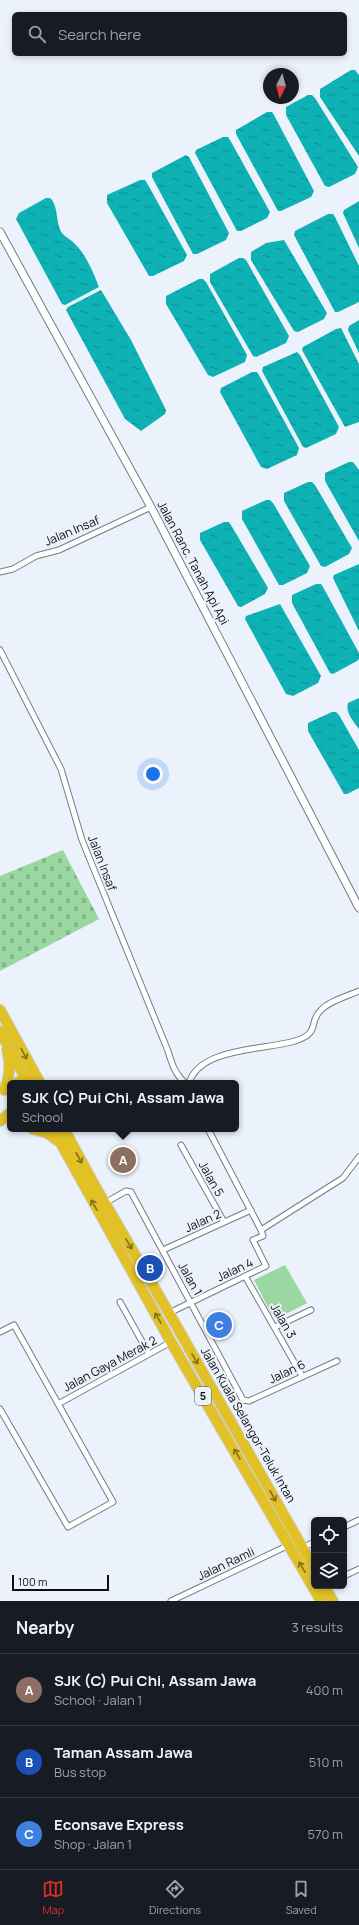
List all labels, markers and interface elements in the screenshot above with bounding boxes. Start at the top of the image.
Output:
search box [12,12,347,56]
icon: search [26,23,48,45]
text: Search here [58,24,141,45]
north arrow [263,68,299,104]
street label: Jalan Ranc. Tanah Api Api [154,498,233,628]
street label: Jalan Insaf [42,511,103,550]
your location [143,764,163,784]
street label: Jalan Insaf [84,833,121,894]
one-way arrow [20,1047,28,1059]
popup [7,1080,239,1132]
text: SJK (C) Pui Chi, Assam Jawa [22,1087,224,1108]
text: School [22,1108,63,1126]
pin: A [110,1145,136,1175]
one-way arrow [76,1152,83,1164]
street label: Jalan 5 [195,1158,228,1200]
one-way arrow [89,1199,97,1211]
street label: Jalan 2 [182,1205,224,1236]
one-way arrow [125,1238,133,1250]
pin: B [137,1253,163,1283]
street label: Jalan 4 [214,1254,256,1285]
street label: Jalan 1 [174,1259,207,1299]
street label: Jalan 3 [267,1300,300,1341]
pin: C [206,1310,232,1340]
one-way arrow [153,1312,161,1324]
street label: Jalan Gaya Merak 2 [60,1332,160,1396]
street label: Jalan Kuala Selangor-Teluk Intan [197,1344,300,1506]
one-way arrow [192,1353,200,1365]
street label: Jalan 6 [266,1356,308,1387]
road number: 5 [195,1387,211,1405]
one-way arrow [233,1448,241,1460]
one-way arrow [270,1490,278,1502]
map controls [311,1517,347,1589]
button: locate [311,1517,347,1553]
street label: Jalan Ramli [194,1543,257,1584]
button: layers [311,1553,347,1589]
one-way arrow [297,1561,305,1573]
scale bar [12,1573,109,1592]
text: 100 m [18,1574,47,1589]
text: Nearby [16,1616,74,1639]
text: 3 results [291,1618,343,1636]
text: SJK (C) Pui Chi, Assam Jawa [54,1670,256,1691]
text: A [25,1681,33,1699]
text: 400 m [306,1681,343,1699]
text: School · Jalan 1 [54,1691,142,1709]
text: Taman Assam Jawa [54,1742,193,1763]
text: B [25,1753,33,1771]
text: 510 m [309,1753,343,1771]
text: Bus stop [54,1763,106,1781]
text: Econsave Express [54,1814,184,1835]
text: C [24,1825,34,1843]
text: 570 m [307,1825,343,1843]
text: Shop · Jalan 1 [54,1835,132,1853]
tab: Map [42,1878,64,1917]
tab: Directions [149,1878,201,1917]
tab: Saved [286,1878,317,1917]

